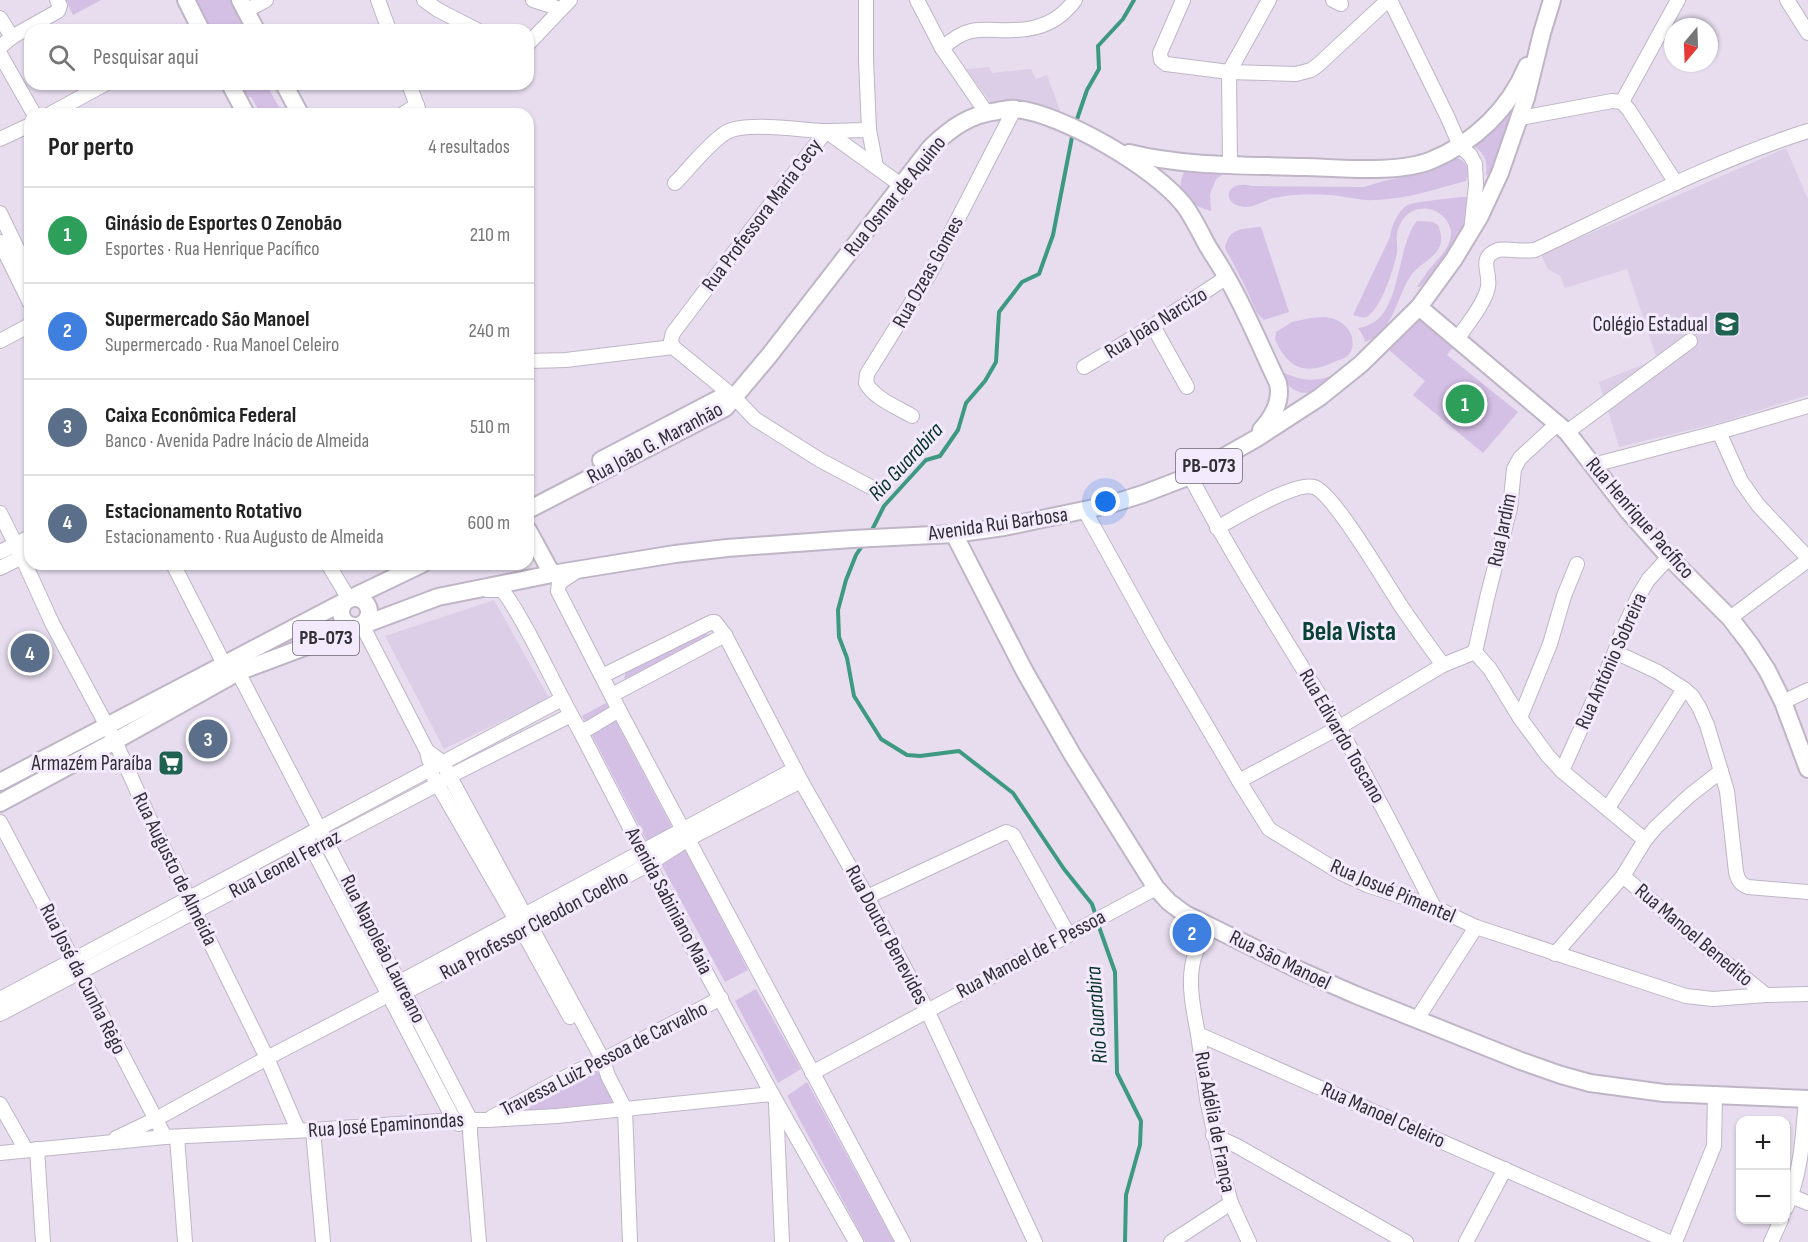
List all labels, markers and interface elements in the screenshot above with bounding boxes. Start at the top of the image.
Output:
north arrow [1664,18,1718,72]
search box [24,24,534,90]
icon: search [45,41,78,74]
text: Pesquisar aqui [93,44,198,71]
street label: Rua Osmar de Aquino [839,131,951,261]
text: Por perto [48,132,134,163]
street label: Rua Professora Maria Cecy [696,134,828,296]
text: 4 resultados [428,135,510,159]
text: Ginásio de Esportes O Zenobão [105,210,342,237]
street label: Rua Ozeas Gomes [887,212,969,332]
text: 1 [64,223,71,247]
text: 210 m [470,223,510,247]
text: Esportes · Rua Henrique Pacífico [105,237,320,261]
street label: Rua João Narcizo [1100,282,1212,364]
text: Supermercado São Manoel [105,306,310,333]
school or university icon: Colégio Estadual [1712,309,1742,339]
place label: Colégio Estadual [1593,312,1708,337]
text: 2 [63,319,72,343]
text: 240 m [469,319,510,343]
text: Supermercado · Rua Manoel Celeiro [105,333,339,357]
pin: 1 [1446,382,1484,426]
street label: Rua João G. Maranhão [583,397,727,489]
text: Caixa Econômica Federal [105,402,296,429]
text: 3 [63,415,72,439]
text: 510 m [470,415,510,439]
water label: Rio Guarabira [863,417,949,507]
text: Banco · Avenida Padre Inácio de Almeida [105,429,369,453]
road number: PB-073 [1176,449,1242,483]
street label: Rua Henrique Pacífico [1581,452,1699,584]
your location [1091,487,1120,516]
street label: Rua Jardim [1482,491,1522,569]
text: Estacionamento Rotativo [105,498,302,525]
street label: Avenida Rui Barbosa [926,502,1069,546]
text: 4 [63,511,72,535]
text: 600 m [467,511,510,535]
text: Estacionamento · Rua Augusto de Almeida [105,525,384,549]
street label: Rua António Sobreira [1570,589,1652,733]
district label: Bela Vista [1302,616,1396,648]
road number: PB-073 [293,621,359,655]
pin: 4 [10,630,50,676]
street label: Rua Edivardo Toscano [1293,664,1391,808]
pin: 3 [188,716,228,762]
supermarket icon: Armazém Paraíba [156,748,186,778]
place label: Armazém Paraíba [30,751,152,776]
street label: Rua Augusto de Almeida [127,788,223,950]
street label: Avenida Sabiniano Maia [619,823,718,979]
street label: Rua Leonel Ferraz [225,824,345,904]
street label: Rua Josué Pimentel [1327,853,1459,929]
street label: Rua Doutor Benevides [840,861,934,1009]
street label: Rua Professor Cleodon Coelho [435,865,633,985]
street label: Rua Napoleão Laureano [335,871,431,1027]
street label: Rua Manoel Benedito [1630,878,1758,992]
street label: Rua José da Cunha Rêgo [34,900,132,1058]
street label: Rua Manoel de F Pessoa [952,904,1110,1004]
pin: 2 [1172,910,1212,956]
street label: Rua São Manoel [1225,925,1335,995]
water label: Rio Guarabira [1080,965,1114,1065]
street label: Travessa Luiz Pessoa de Carvalho [496,996,712,1122]
street label: Rua Adélia de França [1189,1049,1241,1195]
street label: Rua Manoel Celeiro [1317,1077,1449,1153]
street label: Rua José Epaminondas [307,1107,465,1143]
map controls [1736,1116,1790,1224]
button: + [1736,1116,1790,1170]
button: − [1736,1170,1790,1224]

